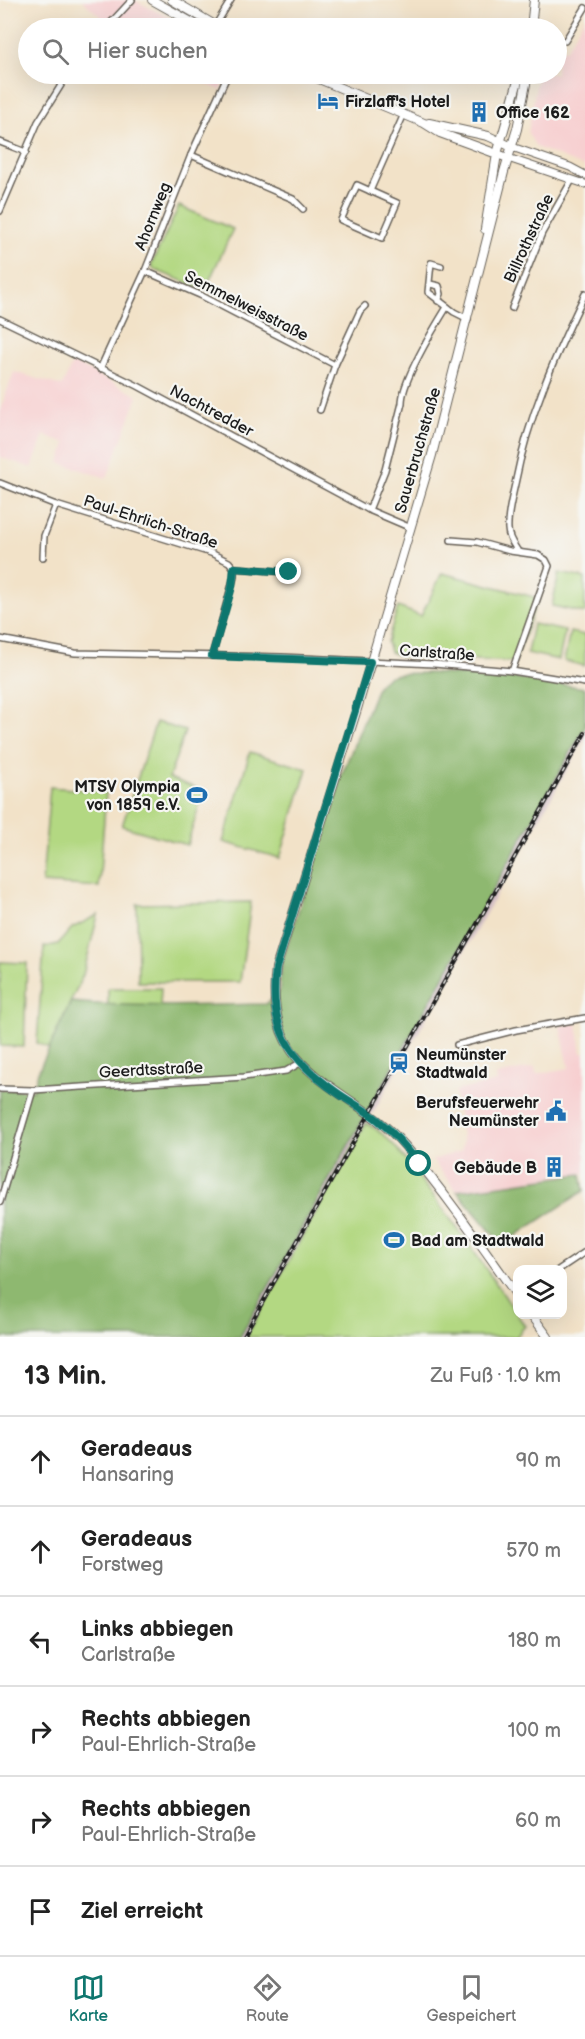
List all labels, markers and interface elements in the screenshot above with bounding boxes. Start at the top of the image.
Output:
search box [18,18,567,84]
icon: search [39,35,72,68]
text: Hier suchen [87,38,208,65]
hotel icon: Firzlaff's Hotel [316,89,340,113]
place label: Firzlaff's Hotel [345,93,450,112]
building icon: Office 162 [467,100,491,124]
place label: Office 162 [496,104,570,123]
street label: Ahornweg [131,180,176,253]
street label: Billrothstraße [501,191,558,286]
street label: Semmelweisstraße [181,267,312,346]
street label: Nachtredder [166,381,257,441]
street label: Sauerbruchstraße [391,385,446,515]
street label: Paul-Ehrlich-Straße [81,492,221,553]
route end [275,558,301,584]
street label: Carlstraße [399,641,476,666]
place label: MTSV Olympia von 1859 e.V. [74,778,180,815]
sports icon: MTSV Olympia von 1859 e.V. [185,783,209,807]
place label: Neumünster Stadtwald [416,1046,507,1083]
station icon: Neumünster Stadtwald [387,1051,411,1075]
street label: Geerdtsstraße [99,1058,204,1083]
place label: Berufsfeuerwehr Neumünster [416,1094,540,1131]
public building icon: Berufsfeuerwehr Neumünster [544,1099,568,1123]
route start [405,1150,431,1176]
building icon: Gebäude B [542,1155,566,1179]
place label: Gebäude B [454,1159,537,1178]
sports icon: Bad am Stadtwald [382,1228,406,1252]
place label: Bad am Stadtwald [411,1232,544,1251]
map controls [513,1265,567,1319]
button: layers [513,1265,567,1319]
text: 13 Min. [24,1361,106,1392]
text: Zu Fuß · 1.0 km [430,1364,561,1388]
text: Geradeaus [81,1436,192,1463]
icon: ahead [24,1445,57,1478]
text: 90 m [516,1449,561,1473]
text: Hansaring [81,1463,174,1487]
text: Geradeaus [81,1526,192,1553]
icon: ahead [24,1535,57,1568]
text: 570 m [506,1539,561,1563]
text: Forstweg [81,1553,164,1577]
text: Links abbiegen [81,1616,234,1643]
icon: left [24,1625,57,1658]
text: 180 m [508,1629,561,1653]
text: Carlstraße [81,1643,175,1667]
text: Rechts abbiegen [81,1706,251,1733]
icon: right [24,1715,57,1748]
text: 100 m [508,1719,561,1743]
text: Paul-Ehrlich-Straße [81,1733,256,1757]
text: Rechts abbiegen [81,1796,251,1823]
icon: right [24,1805,57,1838]
text: 60 m [515,1809,561,1833]
text: Paul-Ehrlich-Straße [81,1823,256,1847]
icon: arrive [24,1895,57,1928]
text: Ziel erreicht [81,1898,203,1925]
tab: Karte [69,1971,108,2026]
tab: Route [246,1971,289,2026]
tab: Gespeichert [426,1971,516,2026]

